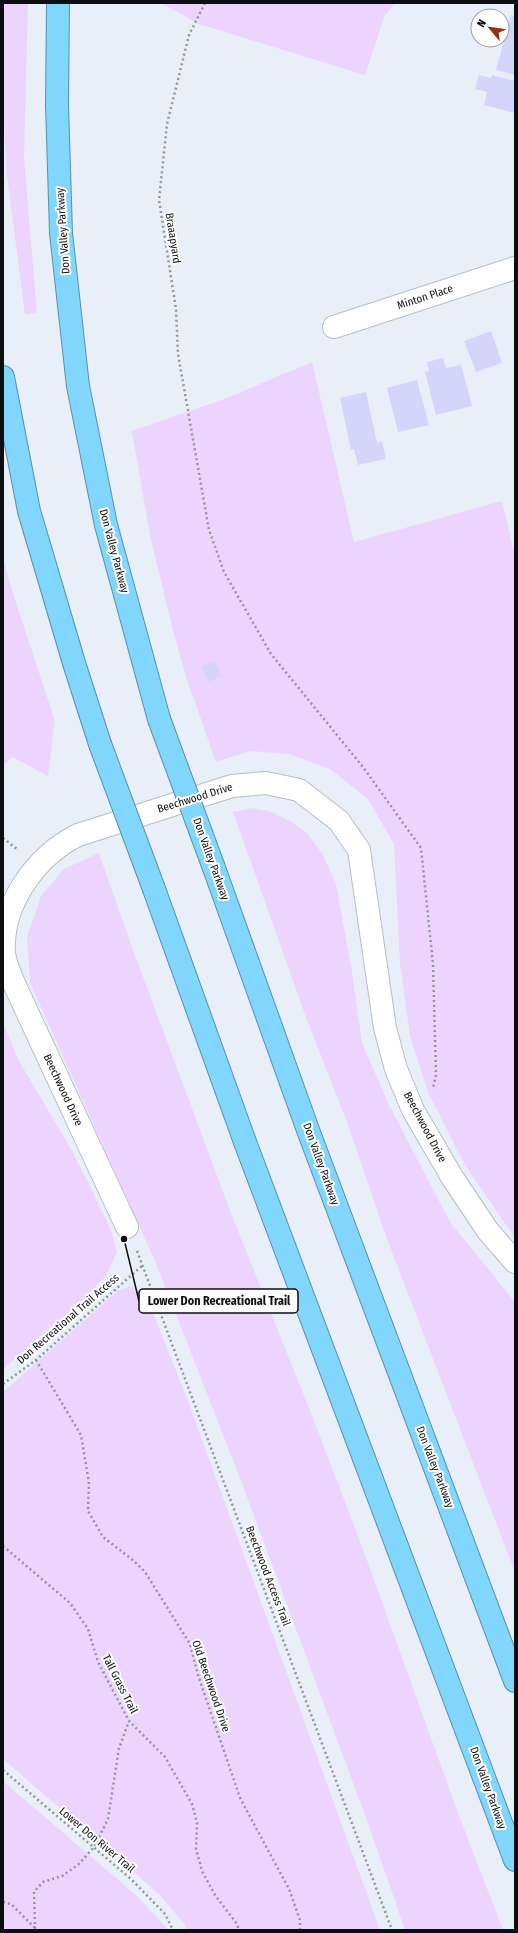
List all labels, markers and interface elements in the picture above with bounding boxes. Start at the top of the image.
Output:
north arrow [470,8,510,48]
text: N [474,17,489,29]
street label: Don Valley Parkway [53,187,72,275]
street label: Braaapyard [163,212,183,264]
street label: Minton Place [395,282,455,312]
street label: Don Valley Parkway [97,508,131,594]
street label: Beechwood Drive [156,780,234,816]
street label: Don Valley Parkway [190,816,232,902]
street label: Beechwood Drive [41,1052,85,1128]
street label: Beechwood Drive [401,1090,449,1164]
street label: Don Valley Parkway [300,1121,342,1207]
street label: Don Recreational Trail Access [14,1271,122,1367]
callout: Lower Don Recreational Trail [139,1289,298,1313]
text: Lower Don Recreational Trail [148,1294,291,1308]
street label: Don Valley Parkway [413,1424,457,1510]
street label: Beechwood Access Trail [243,1524,293,1628]
street label: Old Beechwood Drive [189,1638,233,1734]
street label: Tall Grass Trail [100,1652,140,1716]
street label: Don Valley Parkway [467,1745,509,1831]
street label: Lower Don River Trail [56,1805,138,1876]

